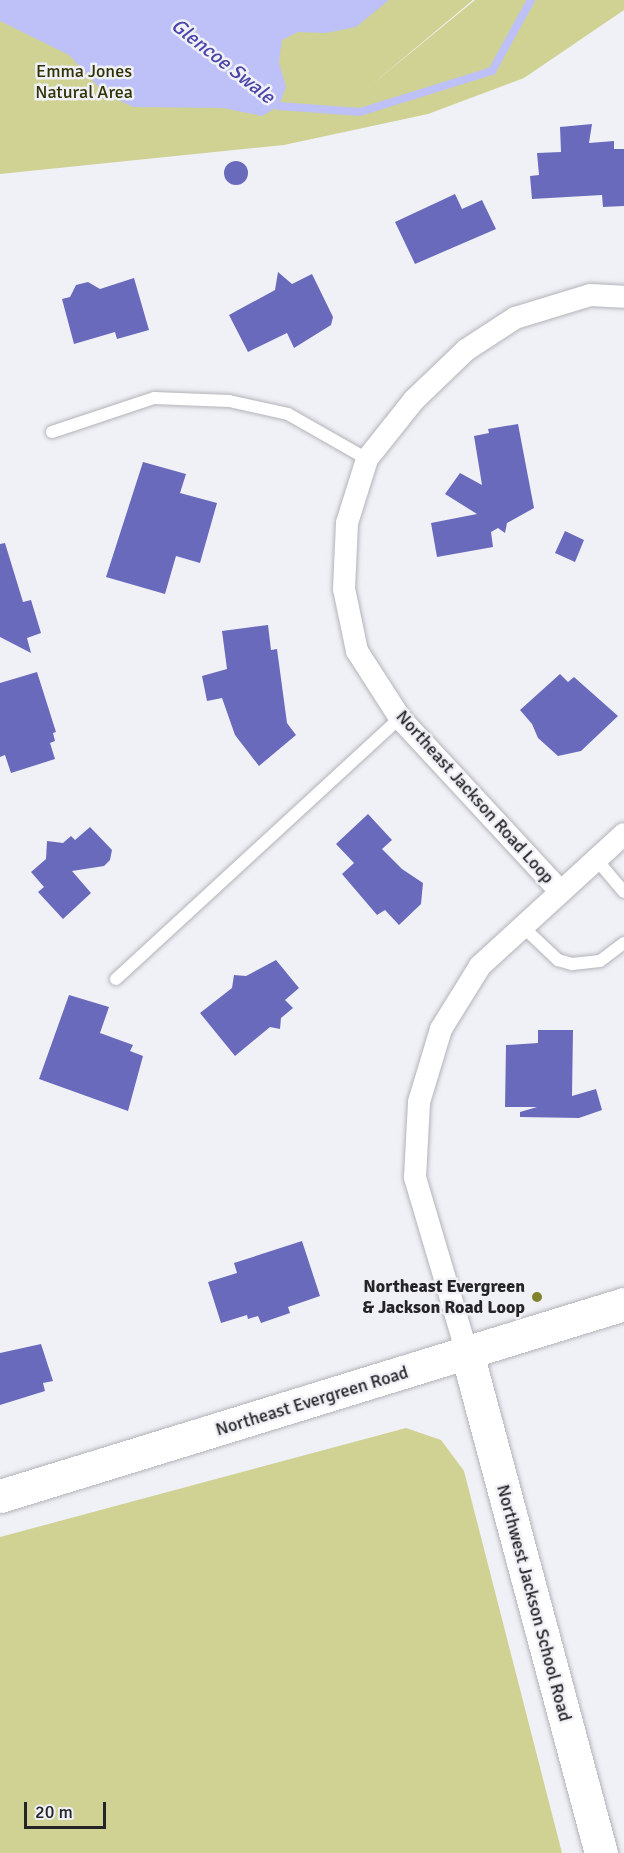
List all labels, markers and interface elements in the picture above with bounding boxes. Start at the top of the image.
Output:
water label: Glencoe Swale [167,13,279,109]
park label: Emma Jones Natural Area [35,61,133,104]
street label: Northeast Jackson Road Loop [391,706,559,888]
place label: Northeast Evergreen & Jackson Road Loop [362,1276,525,1318]
marker: Northeast Evergreen & Jackson Road Loop [530,1290,544,1304]
street label: Northeast Evergreen Road [213,1361,411,1441]
street label: Northwest Jackson School Road [492,1482,576,1724]
scale bar [27,1790,110,1828]
text: 20 m [35,1801,73,1823]

